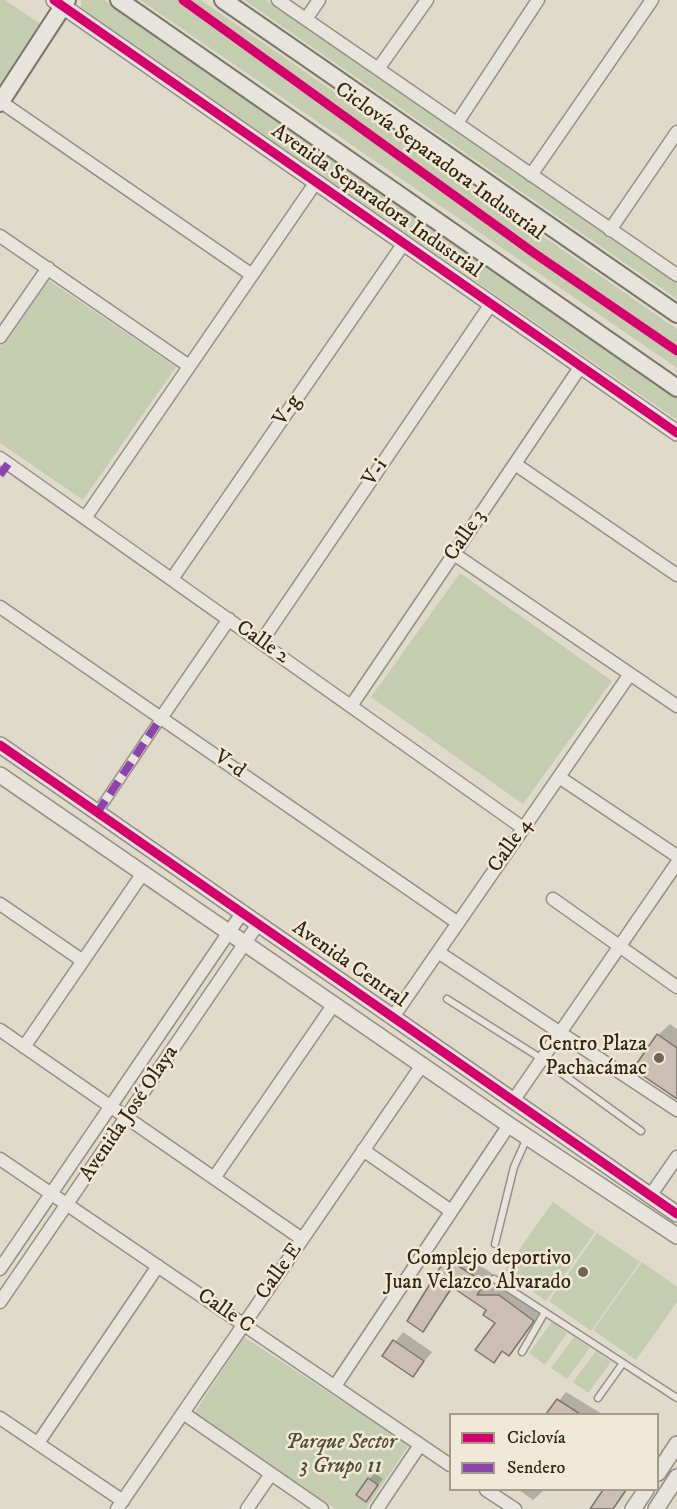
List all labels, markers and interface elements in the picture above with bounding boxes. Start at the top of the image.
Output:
street label: Ciclovía Separadora Industrial [329,77,549,247]
street label: Avenida Separadora Industrial [266,120,486,284]
street label: V-g [268,391,308,431]
street label: V-i [358,455,394,491]
street label: Calle 3 [440,506,492,566]
street label: Calle 2 [231,616,293,670]
street label: V-d [209,745,249,785]
street label: Calle 4 [483,814,539,878]
street label: Avenida Central [287,916,411,1014]
place label: Centro Plaza Pachacámac [539,1033,647,1083]
street label: Avenida José Olaya [75,1041,185,1187]
marker: Centro Plaza Pachacámac [652,1051,666,1065]
street label: Calle E [251,1239,309,1305]
place label: Complejo deportivo Juan Velazco Alvarado [384,1247,571,1297]
marker: Complejo deportivo Juan Velazco Alvarado [576,1265,590,1279]
street label: Calle C [192,1284,258,1340]
legend [449,1413,659,1491]
text: Ciclovía [507,1427,566,1449]
park label: Parque Sector 3 Grupo 11 [285,1431,397,1481]
text: Sendero [507,1457,565,1479]

